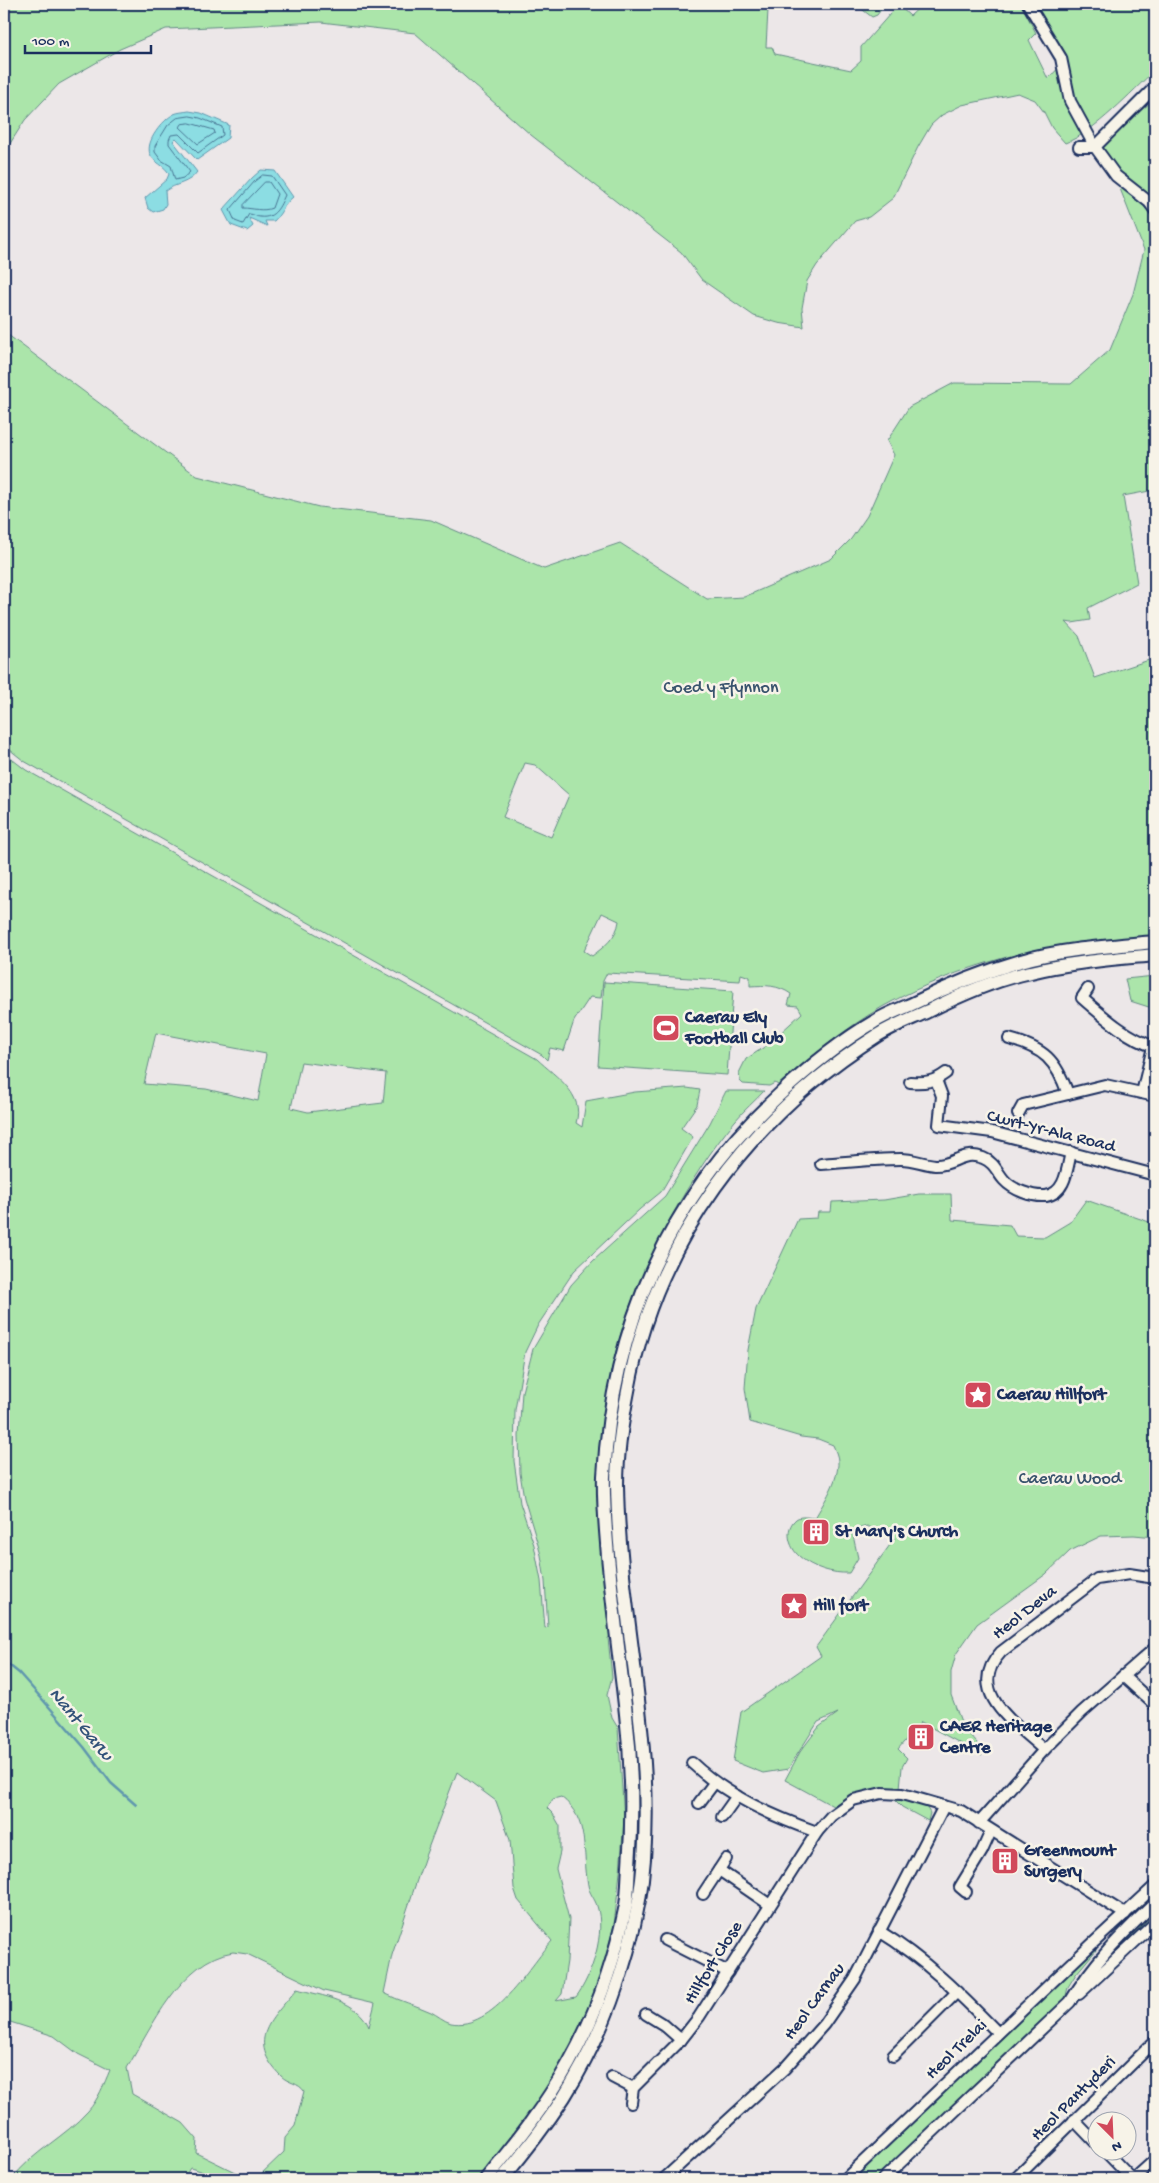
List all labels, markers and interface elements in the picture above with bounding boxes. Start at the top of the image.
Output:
scale bar [25,22,151,54]
text: 100 m [31,33,70,51]
park label: Coed y Ffynnon [664,678,779,699]
place label: Caerau Ely Football Club [684,1008,784,1050]
sports icon: Caerau Ely Football Club [651,1013,681,1043]
street label: Cwrt-Yr-Ala Road [985,1106,1119,1158]
place icon: Caerau Hillfort [963,1380,993,1410]
place label: Caerau Hillfort [996,1385,1107,1406]
park label: Caerau Wood [1019,1469,1123,1490]
building icon: St Mary's Church [801,1517,831,1547]
place label: St Mary's Church [835,1522,958,1543]
street label: Heol Deva [989,1581,1062,1645]
place icon: Hill fort [779,1591,809,1621]
place label: Hill fort [813,1596,870,1617]
water label: Nant Garw [43,1684,118,1767]
place label: CAER Heritage Centre [939,1717,1053,1759]
building icon: CAER Heritage Centre [906,1722,936,1752]
place label: Greenmount Surgery [1024,1841,1117,1883]
building icon: Greenmount Surgery [990,1846,1020,1876]
street label: Hillfort Close [680,1917,748,2008]
street label: Heol Carnau [780,1959,850,2045]
street label: Heol Trelai [922,2015,992,2085]
street label: Heol Pantyderi [1027,2052,1121,2146]
north arrow [1086,2110,1136,2160]
text: N [1109,2136,1124,2155]

